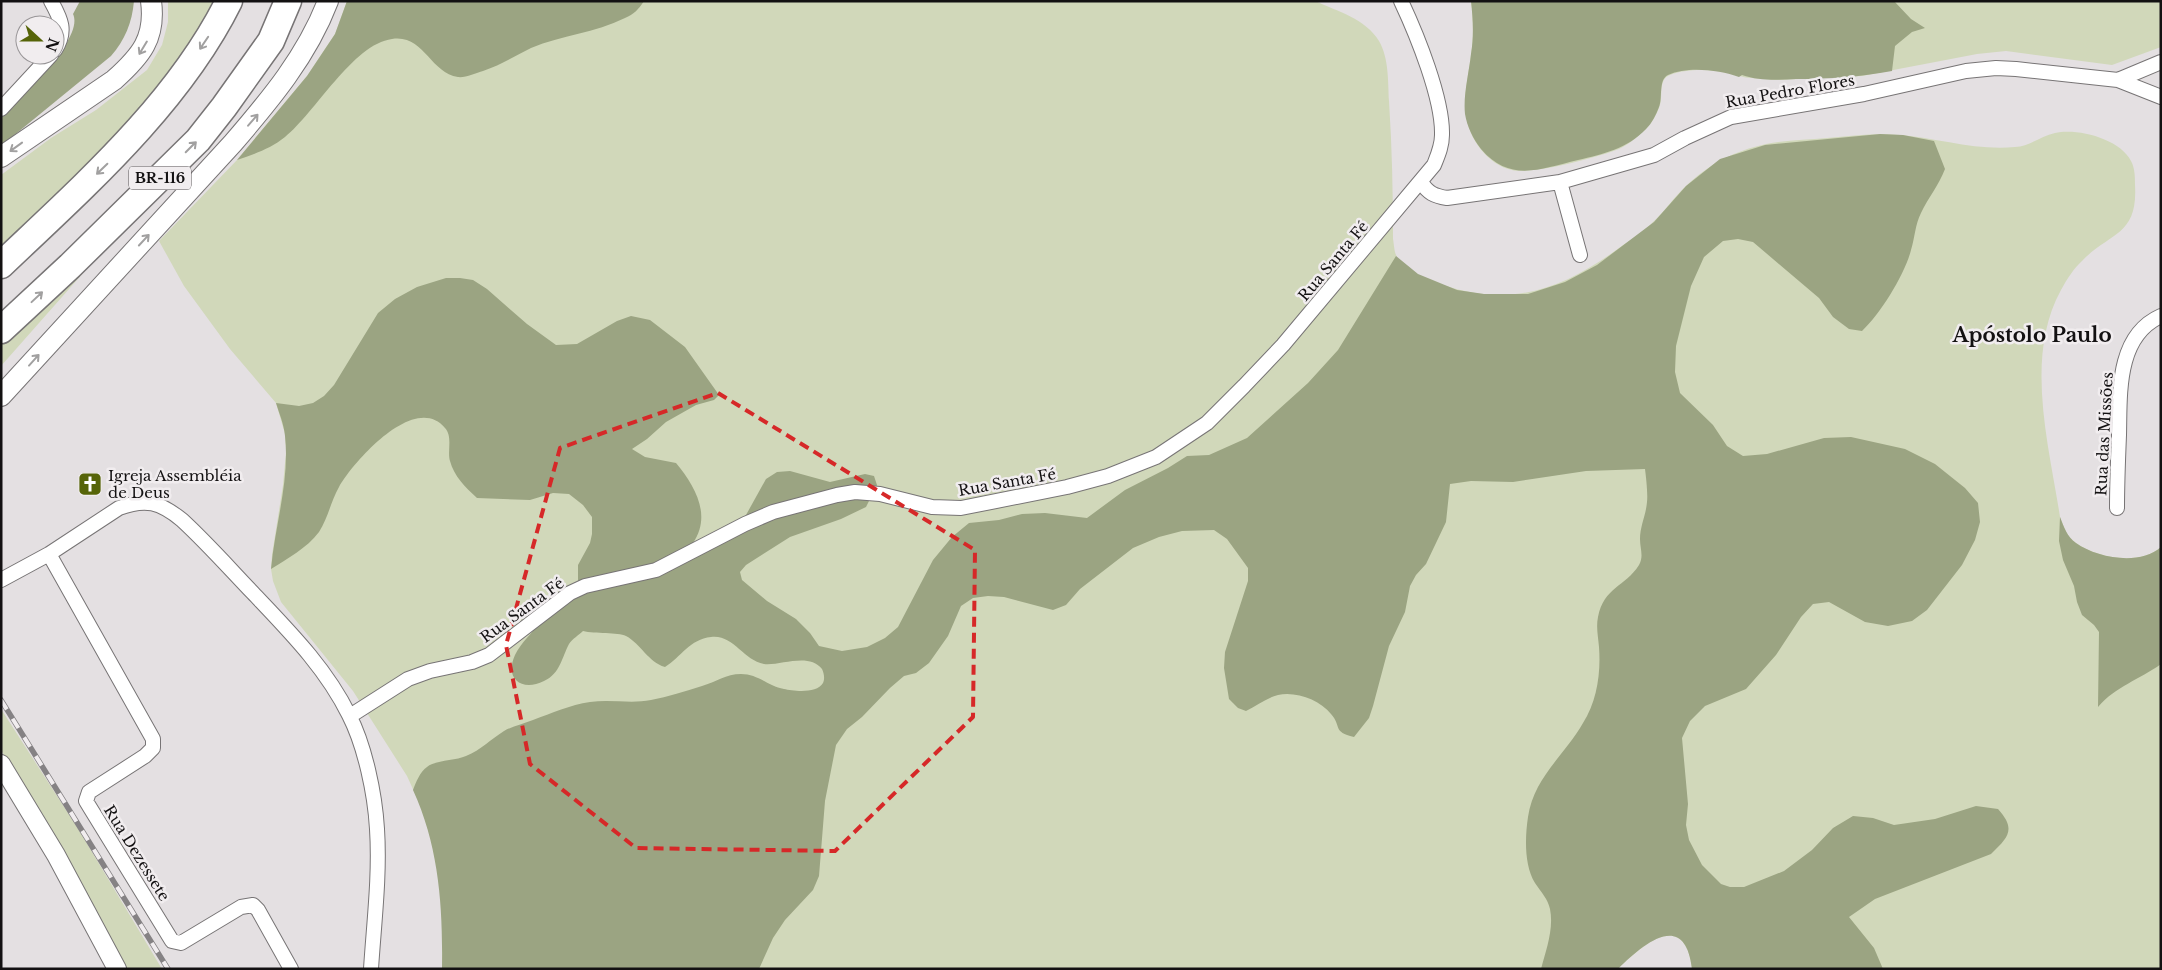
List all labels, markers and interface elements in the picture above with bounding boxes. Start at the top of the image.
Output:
north arrow [15,15,65,65]
text: N [41,35,63,54]
one-way arrow [199,36,209,50]
one-way arrow [138,40,148,54]
street label: Rua Pedro Flores [1724,70,1856,112]
one-way arrow [247,114,258,127]
one-way arrow [185,141,197,153]
one-way arrow [9,142,23,152]
one-way arrow [95,163,108,175]
road number: BR-116 [129,167,191,190]
street label: Rua Santa Fé [1294,217,1372,305]
one-way arrow [138,234,149,247]
one-way arrow [30,291,43,303]
district label: Apóstolo Paulo [1951,323,2112,347]
one-way arrow [28,354,40,367]
street label: Rua das Missões [2091,371,2117,496]
street label: Rua Santa Fé [957,464,1057,500]
place label: Igreja Assembléia de Deus [108,466,242,502]
church icon: Igreja Assembléia de Deus [77,471,103,497]
street label: Rua Santa Fé [476,573,568,647]
street label: Rua Dezessete [100,801,174,905]

